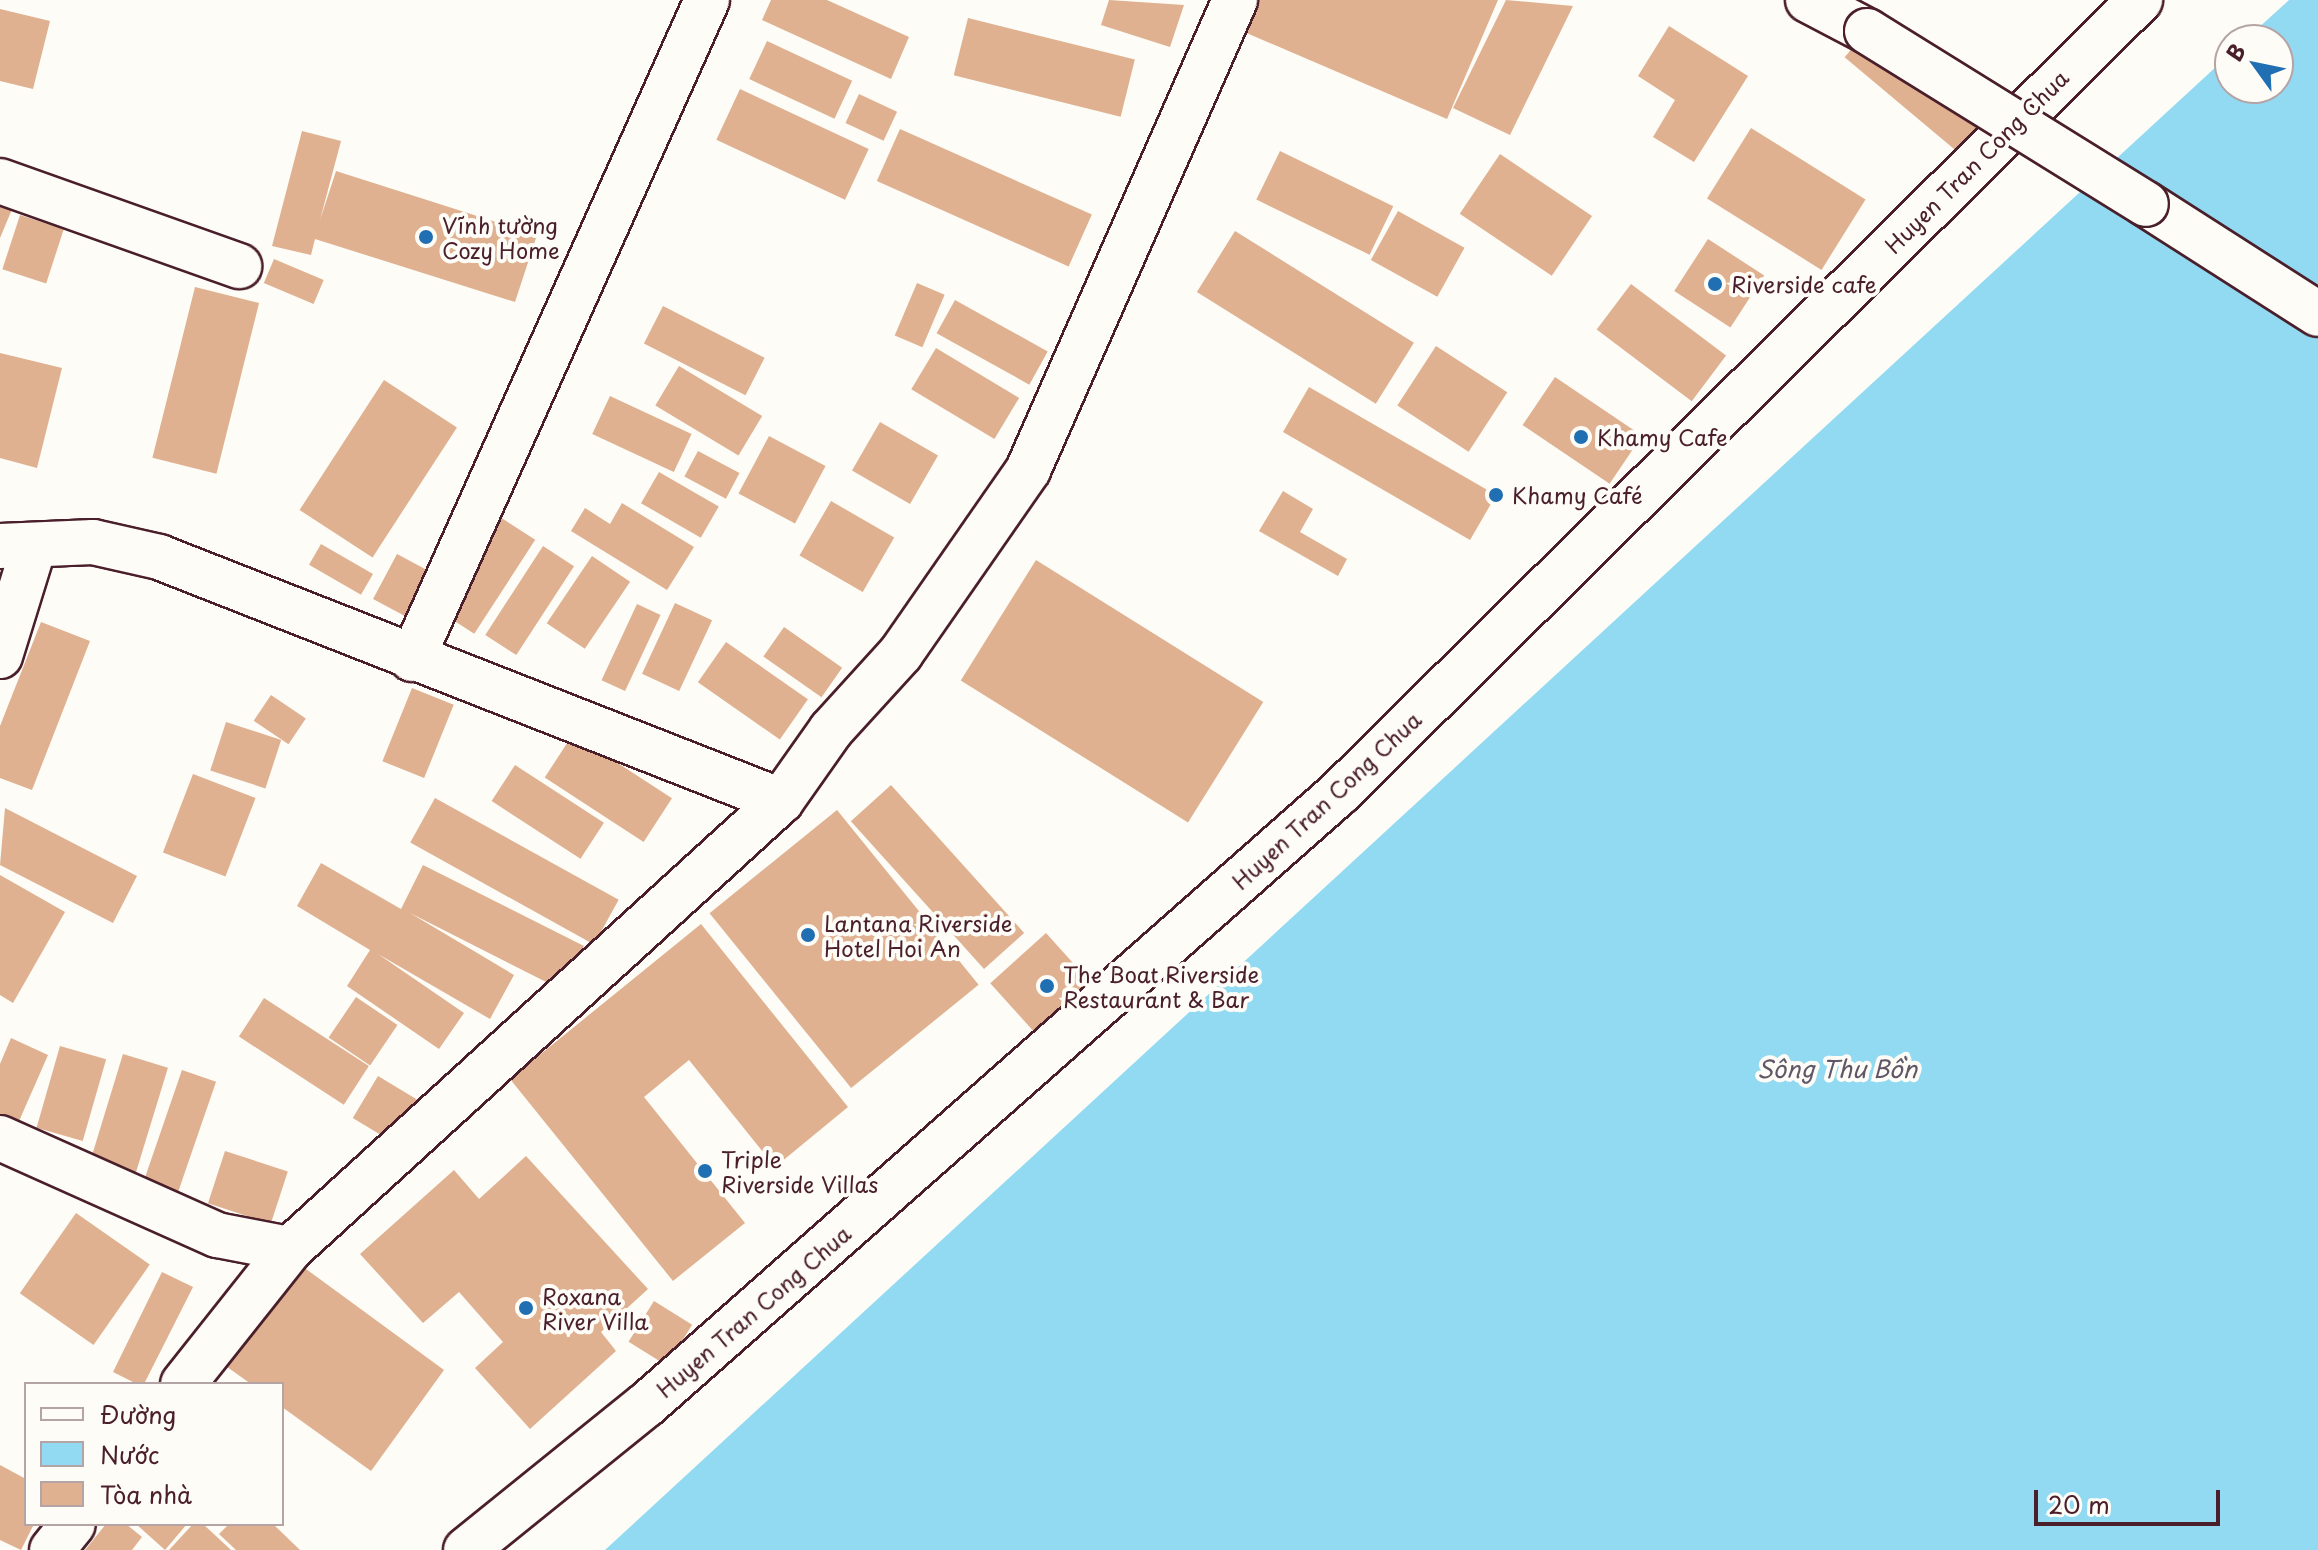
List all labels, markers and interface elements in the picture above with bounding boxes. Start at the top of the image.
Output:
north arrow [2214,24,2294,104]
text: B [2217,36,2253,67]
street label: Huyen Tran Cong Chua [1879,64,2073,258]
place label: Vĩnh tường Cozy Home [442,211,562,262]
marker: Vĩnh tường Cozy Home [417,228,435,246]
place label: Riverside cafe [1731,271,1877,297]
marker: Riverside cafe [1706,275,1724,293]
place label: Khamy Cafe [1597,424,1729,450]
marker: Khamy Cafe [1572,428,1590,446]
place label: Khamy Café [1512,482,1644,508]
marker: Khamy Café [1487,486,1505,504]
street label: Huyen Tran Cong Chua [1226,706,1426,894]
place label: Lantana Riverside Hotel Hoi An [824,909,1012,960]
marker: Lantana Riverside Hotel Hoi An [799,926,817,944]
place label: The Boat Riverside Restaurant & Bar [1063,960,1261,1012]
marker: The Boat Riverside Restaurant & Bar [1038,977,1056,995]
water label: Sông Thu Bồn [1757,1055,1917,1083]
place label: Triple Riverside Villas [721,1145,879,1196]
marker: Triple Riverside Villas [696,1162,714,1180]
street label: Huyen Tran Cong Chua [651,1219,855,1403]
place label: Roxana River Villa [542,1282,650,1334]
marker: Roxana River Villa [517,1299,535,1317]
legend [24,1382,284,1526]
text: Đường [100,1396,176,1432]
text: Nước [100,1436,159,1472]
scale bar [2038,1474,2224,1524]
text: Tòa nhà [100,1476,192,1512]
text: 20 m [2048,1486,2110,1522]

